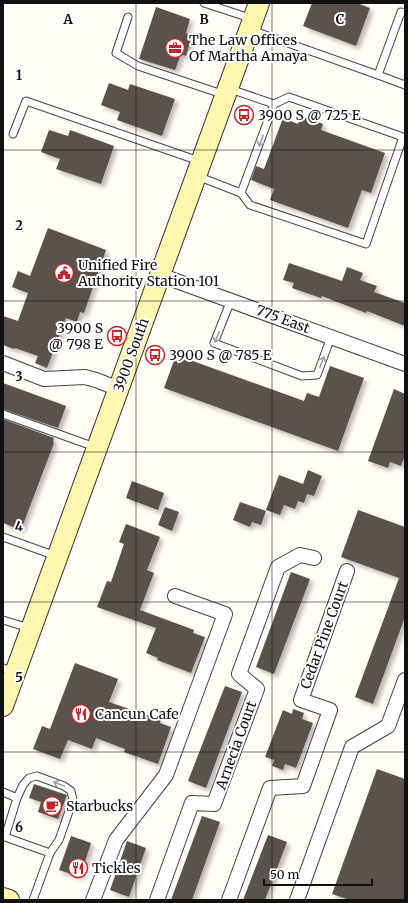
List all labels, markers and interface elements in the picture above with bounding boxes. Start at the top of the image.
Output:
text: A [62,11,73,28]
text: B [199,11,209,28]
text: C [336,11,345,28]
place label: The Law Offices Of Martha Amaya [189,31,308,65]
office icon: The Law Offices Of Martha Amaya [164,37,186,59]
text: 1 [16,67,22,84]
bus stop icon: 3900 S @ 725 E [233,104,255,126]
place label: 3900 S @ 725 E [258,106,361,124]
one-way arrow [256,134,264,146]
text: 2 [15,217,23,234]
place label: Unified Fire Authority Station 101 [77,256,219,290]
public building icon: Unified Fire Authority Station 101 [53,262,75,284]
street label: 775 East [254,301,313,337]
street label: 3900 South [109,316,153,394]
place label: 3900 S @ 798 E [49,319,103,353]
bus stop icon: 3900 S @ 798 E [106,325,128,347]
one-way arrow [212,330,220,342]
bus stop icon: 3900 S @ 785 E [144,344,166,366]
place label: 3900 S @ 785 E [169,346,272,364]
one-way arrow [318,357,326,369]
text: 3 [15,368,23,385]
text: 4 [15,518,24,535]
street label: Cedar Pine Court [296,578,352,691]
text: 5 [15,669,23,686]
street label: Arnecia Court [211,698,261,793]
restaurant icon: Cancun Cafe [70,703,92,725]
place label: Cancun Cafe [95,705,179,723]
one-way arrow [54,780,66,788]
cafe icon: Starbucks [41,795,63,817]
place label: Starbucks [66,797,133,815]
text: 6 [15,819,23,836]
restaurant icon: Tickles [67,857,89,879]
place label: Tickles [92,859,141,877]
scale bar [264,861,372,887]
text: 50 m [270,867,299,882]

